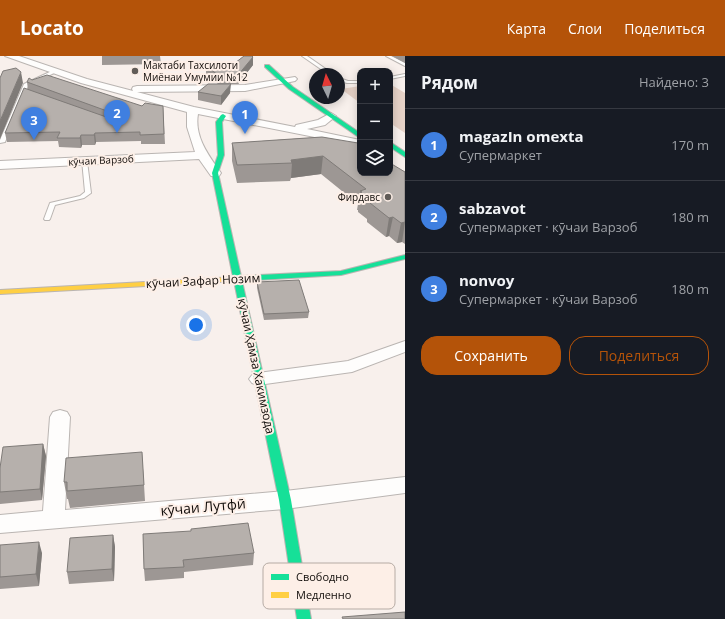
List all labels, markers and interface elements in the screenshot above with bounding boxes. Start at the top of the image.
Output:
text: Locato [20,15,84,41]
text: Карта [507,19,546,38]
text: Слои [568,19,602,38]
text: Поделиться [624,19,705,38]
place label: Мактаби Тахсилоти Миёнаи Умумии №12 [143,58,248,84]
marker: Мактаби Тахсилоти Миёнаи Умумии №12 [130,66,140,76]
north arrow [309,68,345,104]
map controls [357,68,393,176]
button: + [357,68,393,104]
text: Рядом [421,71,478,94]
text: Найдено: 3 [639,73,709,91]
pin: 2 [104,100,130,133]
pin: 1 [232,101,258,134]
button: − [357,104,393,140]
pin: 3 [21,107,47,140]
text: magazIn omexta [459,126,583,146]
text: 1 [430,136,438,154]
text: 170 m [671,136,709,154]
button: layers [357,140,393,176]
text: Супермаркет [459,146,542,164]
street label: кӯчаи Варзоб [68,151,134,169]
place label: Фирдавс [338,190,380,204]
marker: Фирдавс [383,192,393,202]
text: sabzavot [459,198,526,218]
text: 2 [430,208,438,226]
text: 180 m [671,208,709,226]
text: Супермаркет · кӯчаи Варзоб [459,218,637,236]
street label: кӯчаи Зафар Нозим [145,269,261,292]
text: nonvoy [459,270,514,290]
text: 3 [430,280,438,298]
text: 180 m [671,280,709,298]
text: Супермаркет · кӯчаи Варзоб [459,290,637,308]
street label: кӯчаи Ҳамза Хакимзода [234,297,279,435]
your location [186,315,206,335]
button: Сохранить [421,336,561,375]
button: Поделиться [569,336,709,375]
street label: кӯчаи Лутфӣ [160,493,246,520]
legend [263,563,395,609]
text: Свободно [296,569,349,584]
text: Медленно [296,587,352,602]

